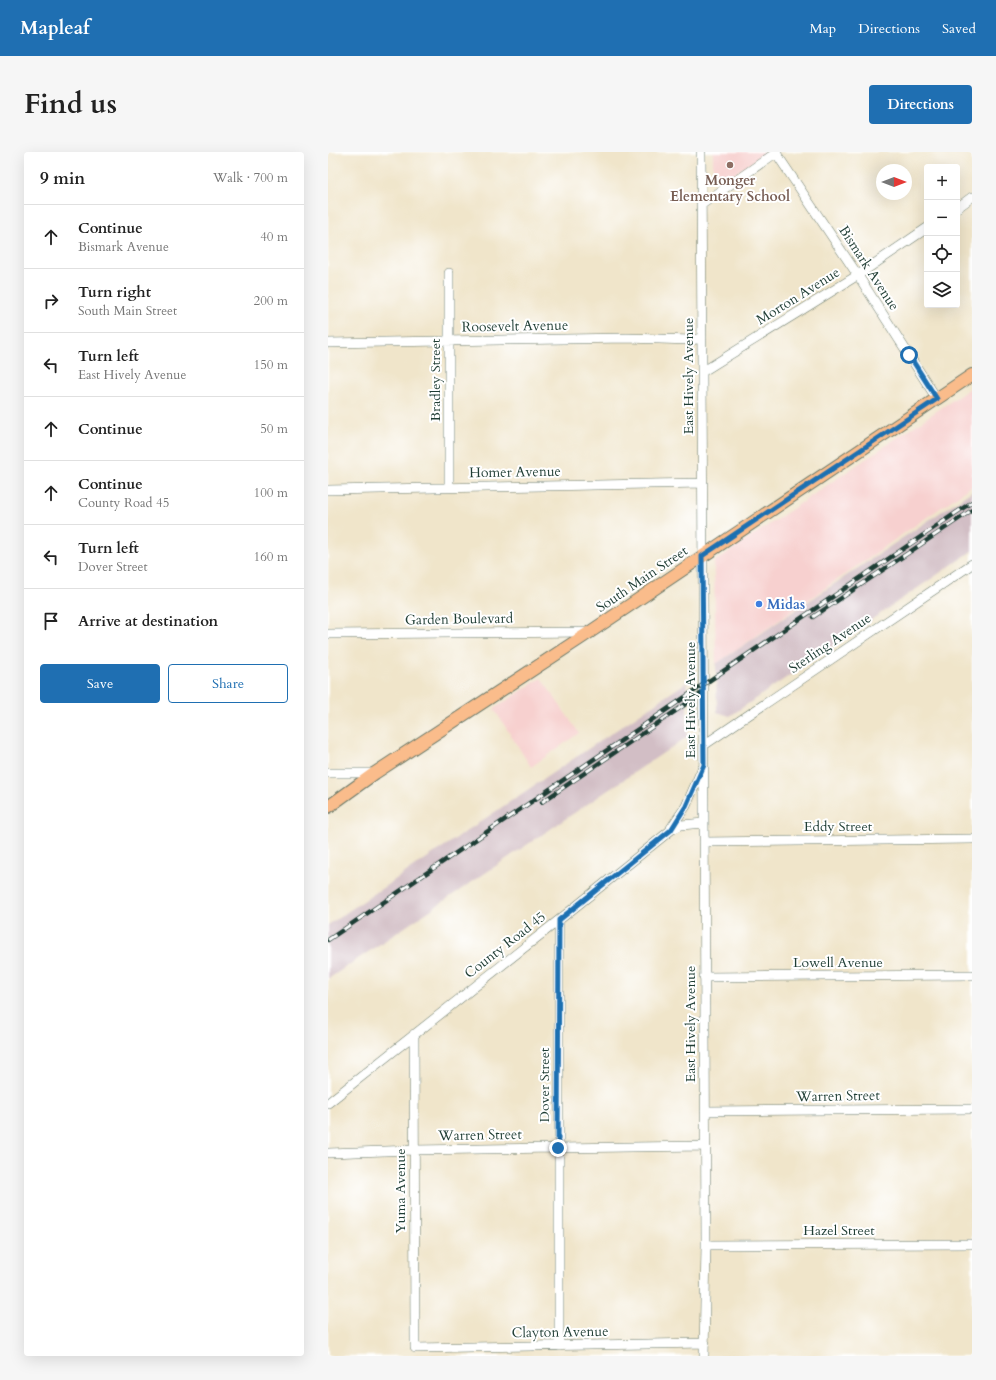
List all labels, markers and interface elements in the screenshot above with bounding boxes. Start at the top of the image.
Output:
text: Mapleaf [20,15,90,41]
text: Map [810,19,836,38]
text: Directions [858,19,920,38]
text: Saved [942,19,976,38]
text: Find us [24,85,117,123]
button: Directions [869,85,972,124]
marker: Monger Elementary School [725,160,735,170]
north arrow [876,164,912,200]
map controls [924,164,960,308]
button: + [924,164,960,200]
text: 9 min [40,167,85,190]
text: Walk · 700 m [213,169,288,187]
place label: Monger Elementary School [670,171,790,206]
button: − [924,200,960,236]
text: Continue [78,218,143,238]
street label: Bismark Avenue [834,222,904,314]
icon: ahead [40,226,62,248]
text: 40 m [260,228,288,246]
button: locate [924,236,960,272]
text: Bismark Avenue [78,238,169,256]
street label: Morton Avenue [753,263,843,329]
button: layers [924,272,960,308]
text: Turn right [78,282,151,302]
icon: right [40,290,62,312]
text: 200 m [254,292,288,310]
text: South Main Street [78,302,177,320]
street label: Roosevelt Avenue [462,316,568,336]
street label: East Hively Avenue [679,318,698,434]
street label: Bradley Street [426,338,445,421]
text: Turn left [78,346,139,366]
route start [900,346,918,364]
icon: left [40,354,62,376]
text: 150 m [254,356,288,374]
text: East Hively Avenue [78,366,186,384]
icon: ahead [40,418,62,440]
text: Continue [78,419,143,439]
text: 50 m [260,420,288,438]
street label: Homer Avenue [469,462,561,482]
text: Continue [78,474,143,494]
icon: ahead [40,482,62,504]
text: 100 m [254,484,288,502]
text: County Road 45 [78,494,169,512]
text: Turn left [78,538,139,558]
street label: South Main Street [592,541,692,617]
icon: left [40,546,62,568]
text: 160 m [254,548,288,566]
text: Dover Street [78,558,148,576]
place label: Midas [767,595,805,614]
marker: Midas [754,599,764,609]
street label: Sterling Avenue [785,608,875,678]
street label: Garden Boulevard [405,609,514,629]
icon: arrive [40,610,62,632]
text: Arrive at destination [78,611,218,631]
street label: East Hively Avenue [681,642,700,758]
button: Save [40,664,160,703]
button: Share [168,664,288,703]
street label: Eddy Street [804,817,873,836]
street label: County Road 45 [460,907,550,983]
street label: Lowell Avenue [793,953,883,972]
street label: East Hively Avenue [681,966,700,1082]
street label: Dover Street [535,1047,554,1122]
street label: Warren Street [795,1086,880,1106]
street label: Warren Street [437,1125,522,1145]
route end [549,1139,567,1157]
street label: Yuma Avenue [391,1148,410,1234]
street label: Hazel Street [803,1221,875,1240]
street label: Clayton Avenue [511,1322,609,1342]

